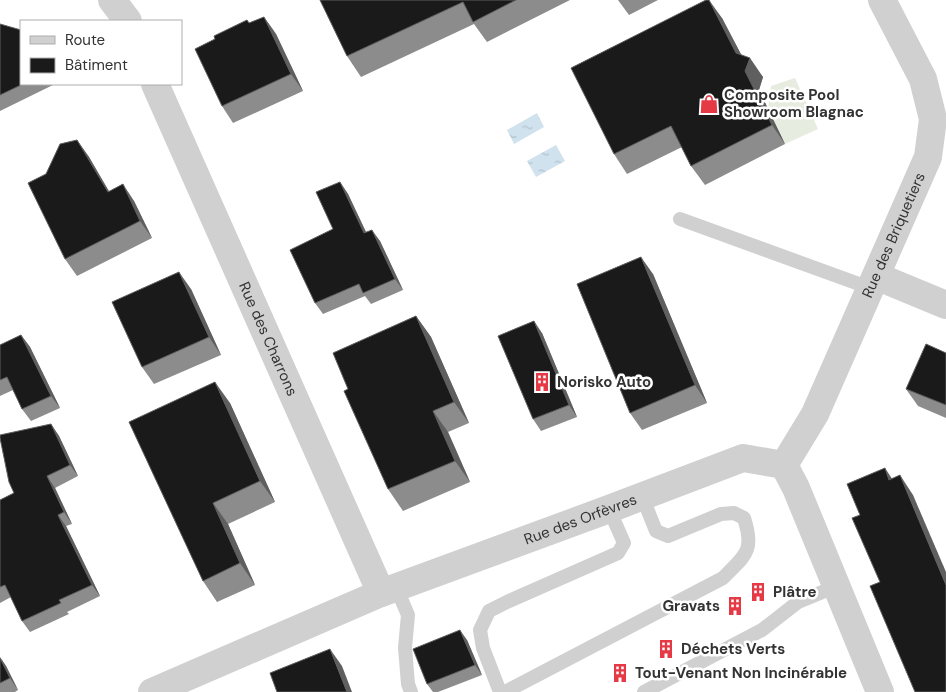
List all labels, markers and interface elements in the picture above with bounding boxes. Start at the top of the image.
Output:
legend [20,20,182,85]
text: Route [65,30,105,50]
text: Bâtiment [65,55,128,75]
place label: Composite Pool Showroom Blagnac [724,85,864,122]
shop icon: Composite Pool Showroom Blagnac [698,93,720,115]
street label: Rue des Briquetiers [857,169,930,301]
street label: Rue des Charrons [234,279,302,399]
building icon: Norisko Auto [531,371,553,393]
place label: Norisko Auto [557,372,651,392]
street label: Rue des Orfèvres [521,489,640,549]
building icon: Plâtre [747,581,769,603]
place label: Plâtre [773,582,816,602]
building icon: Gravats [724,595,746,617]
place label: Gravats [662,596,720,616]
building icon: Déchets Verts [655,638,677,660]
place label: Déchets Verts [681,639,785,659]
building icon: Tout-Venant Non Incinérable [609,662,631,684]
place label: Tout-Venant Non Incinérable [635,663,847,683]

